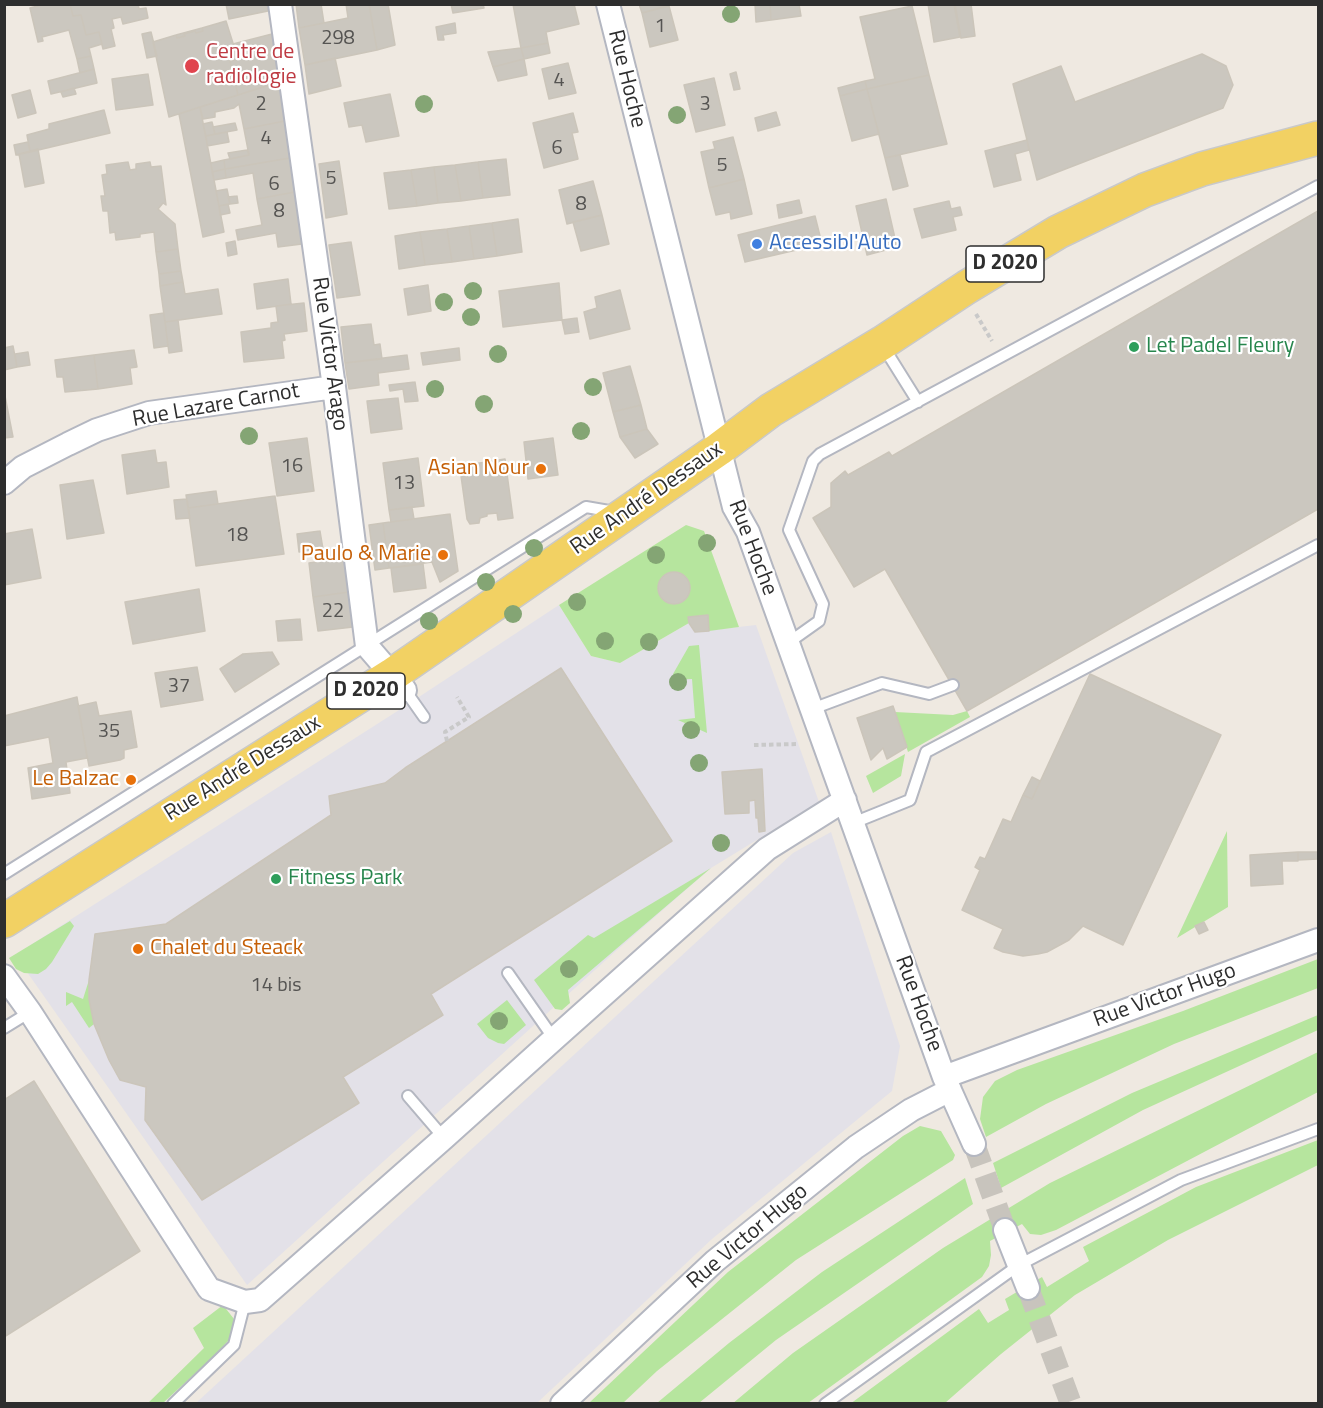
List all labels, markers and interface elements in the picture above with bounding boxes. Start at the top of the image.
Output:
house number: 1 [654,15,666,39]
house number: 298 [321,27,355,51]
street label: Rue Hoche [601,27,651,131]
place label: Centre de radiologie [206,40,297,92]
marker: Centre de radiologie [183,57,201,75]
house number: 4 [553,69,565,93]
house number: 2 [255,93,267,117]
house number: 3 [699,93,711,117]
house number: 4 [260,127,272,151]
house number: 6 [551,137,563,161]
house number: 5 [716,154,728,178]
house number: 5 [325,167,337,191]
house number: 6 [268,173,280,197]
house number: 8 [575,193,587,217]
house number: 8 [273,200,285,224]
place label: Accessibl'Auto [769,231,902,257]
marker: Accessibl'Auto [750,237,764,251]
road number: D 2020 [966,246,1044,282]
street label: Rue Victor Arago [305,276,353,432]
place label: Let Padel Fleury [1146,334,1294,360]
marker: Let Padel Fleury [1127,340,1141,354]
street label: Rue Lazare Carnot [131,378,301,434]
street label: Rue André Dessaux [566,437,728,561]
house number: 16 [281,455,303,479]
place label: Asian Nour [427,456,529,482]
marker: Asian Nour [534,462,548,476]
house number: 13 [393,472,415,496]
street label: Rue Hoche [722,497,782,599]
house number: 18 [226,524,248,548]
place label: Paulo & Marie [301,542,431,568]
marker: Paulo & Marie [436,548,450,562]
house number: 22 [322,600,344,624]
road number: D 2020 [327,673,405,709]
house number: 37 [168,675,190,699]
street label: Rue André Dessaux [160,710,326,828]
house number: 35 [98,720,120,744]
place label: Le Balzac [32,767,119,793]
marker: Le Balzac [124,773,138,787]
place label: Fitness Park [288,866,402,892]
marker: Fitness Park [269,872,283,886]
place label: Chalet du Steack [150,936,303,962]
marker: Chalet du Steack [131,942,145,956]
street label: Rue Hoche [888,953,948,1055]
street label: Rue Victor Hugo [1090,958,1240,1034]
house number: 14 bis [251,974,301,998]
street label: Rue Victor Hugo [682,1179,814,1295]

